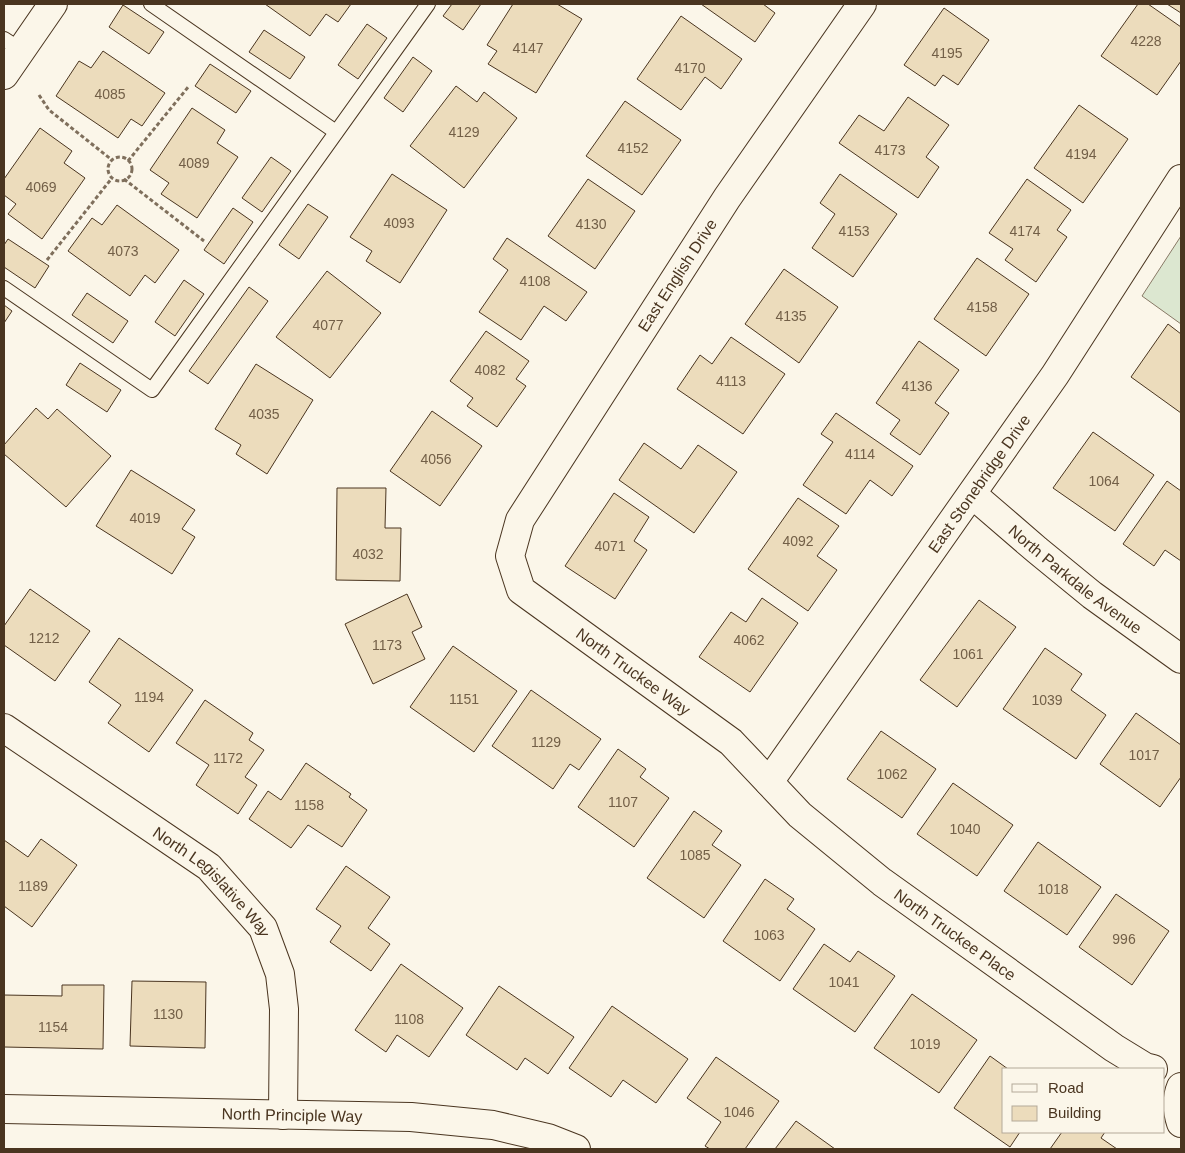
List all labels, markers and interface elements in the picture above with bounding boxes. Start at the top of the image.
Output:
house number: 4228 [1130,33,1162,49]
house number: 4147 [512,40,544,56]
house number: 4195 [931,45,963,61]
house number: 4170 [674,60,706,76]
house number: 4085 [94,86,126,102]
house number: 4129 [448,124,480,140]
house number: 4152 [617,140,649,156]
house number: 4173 [874,142,906,158]
house number: 4194 [1065,146,1097,162]
house number: 4089 [178,155,210,171]
house number: 4069 [25,179,57,195]
house number: 4093 [383,215,415,231]
house number: 4130 [575,216,607,232]
street label: East English Drive [635,216,720,335]
house number: 4153 [838,223,870,239]
house number: 4174 [1009,223,1041,239]
house number: 4073 [107,243,139,259]
house number: 4108 [519,273,551,289]
house number: 4158 [966,299,998,315]
house number: 4135 [775,308,807,324]
house number: 4077 [312,317,344,333]
house number: 4082 [474,362,506,378]
house number: 4113 [716,373,746,389]
house number: 4136 [901,378,933,394]
house number: 4035 [248,406,280,422]
street label: East Stonebridge Drive [925,411,1034,556]
house number: 4114 [845,446,875,462]
house number: 4056 [420,451,452,467]
house number: 1064 [1088,473,1120,489]
house number: 4019 [129,510,161,526]
street label: North Parkdale Avenue [1005,522,1145,637]
house number: 4092 [782,533,814,549]
house number: 4071 [594,538,626,554]
house number: 4032 [352,546,384,562]
street label: North Truckee Way [573,625,693,719]
house number: 1212 [28,630,60,646]
house number: 4062 [733,632,765,648]
house number: 1173 [372,637,402,653]
house number: 1061 [952,646,984,662]
house number: 1194 [134,689,164,705]
house number: 1151 [449,691,479,707]
house number: 1039 [1031,692,1063,708]
house number: 1129 [531,734,561,750]
house number: 1017 [1128,747,1160,763]
house number: 1172 [213,750,243,766]
house number: 1062 [876,766,908,782]
house number: 1107 [608,794,638,810]
house number: 1158 [294,797,324,813]
house number: 1040 [949,821,981,837]
street label: North Legislative Way [150,824,273,939]
house number: 1085 [679,847,711,863]
house number: 1189 [18,878,48,894]
house number: 1018 [1037,881,1069,897]
street label: North Truckee Place [891,886,1019,984]
house number: 1063 [753,927,785,943]
house number: 996 [1112,931,1136,947]
house number: 1041 [828,974,860,990]
house number: 1130 [153,1006,183,1022]
house number: 1108 [394,1011,424,1027]
house number: 1154 [38,1019,68,1035]
house number: 1019 [909,1036,941,1052]
legend [1002,1068,1165,1133]
text: Road [1048,1079,1084,1096]
house number: 1046 [723,1104,755,1120]
text: Building [1048,1104,1101,1121]
street label: North Principle Way [221,1105,363,1125]

